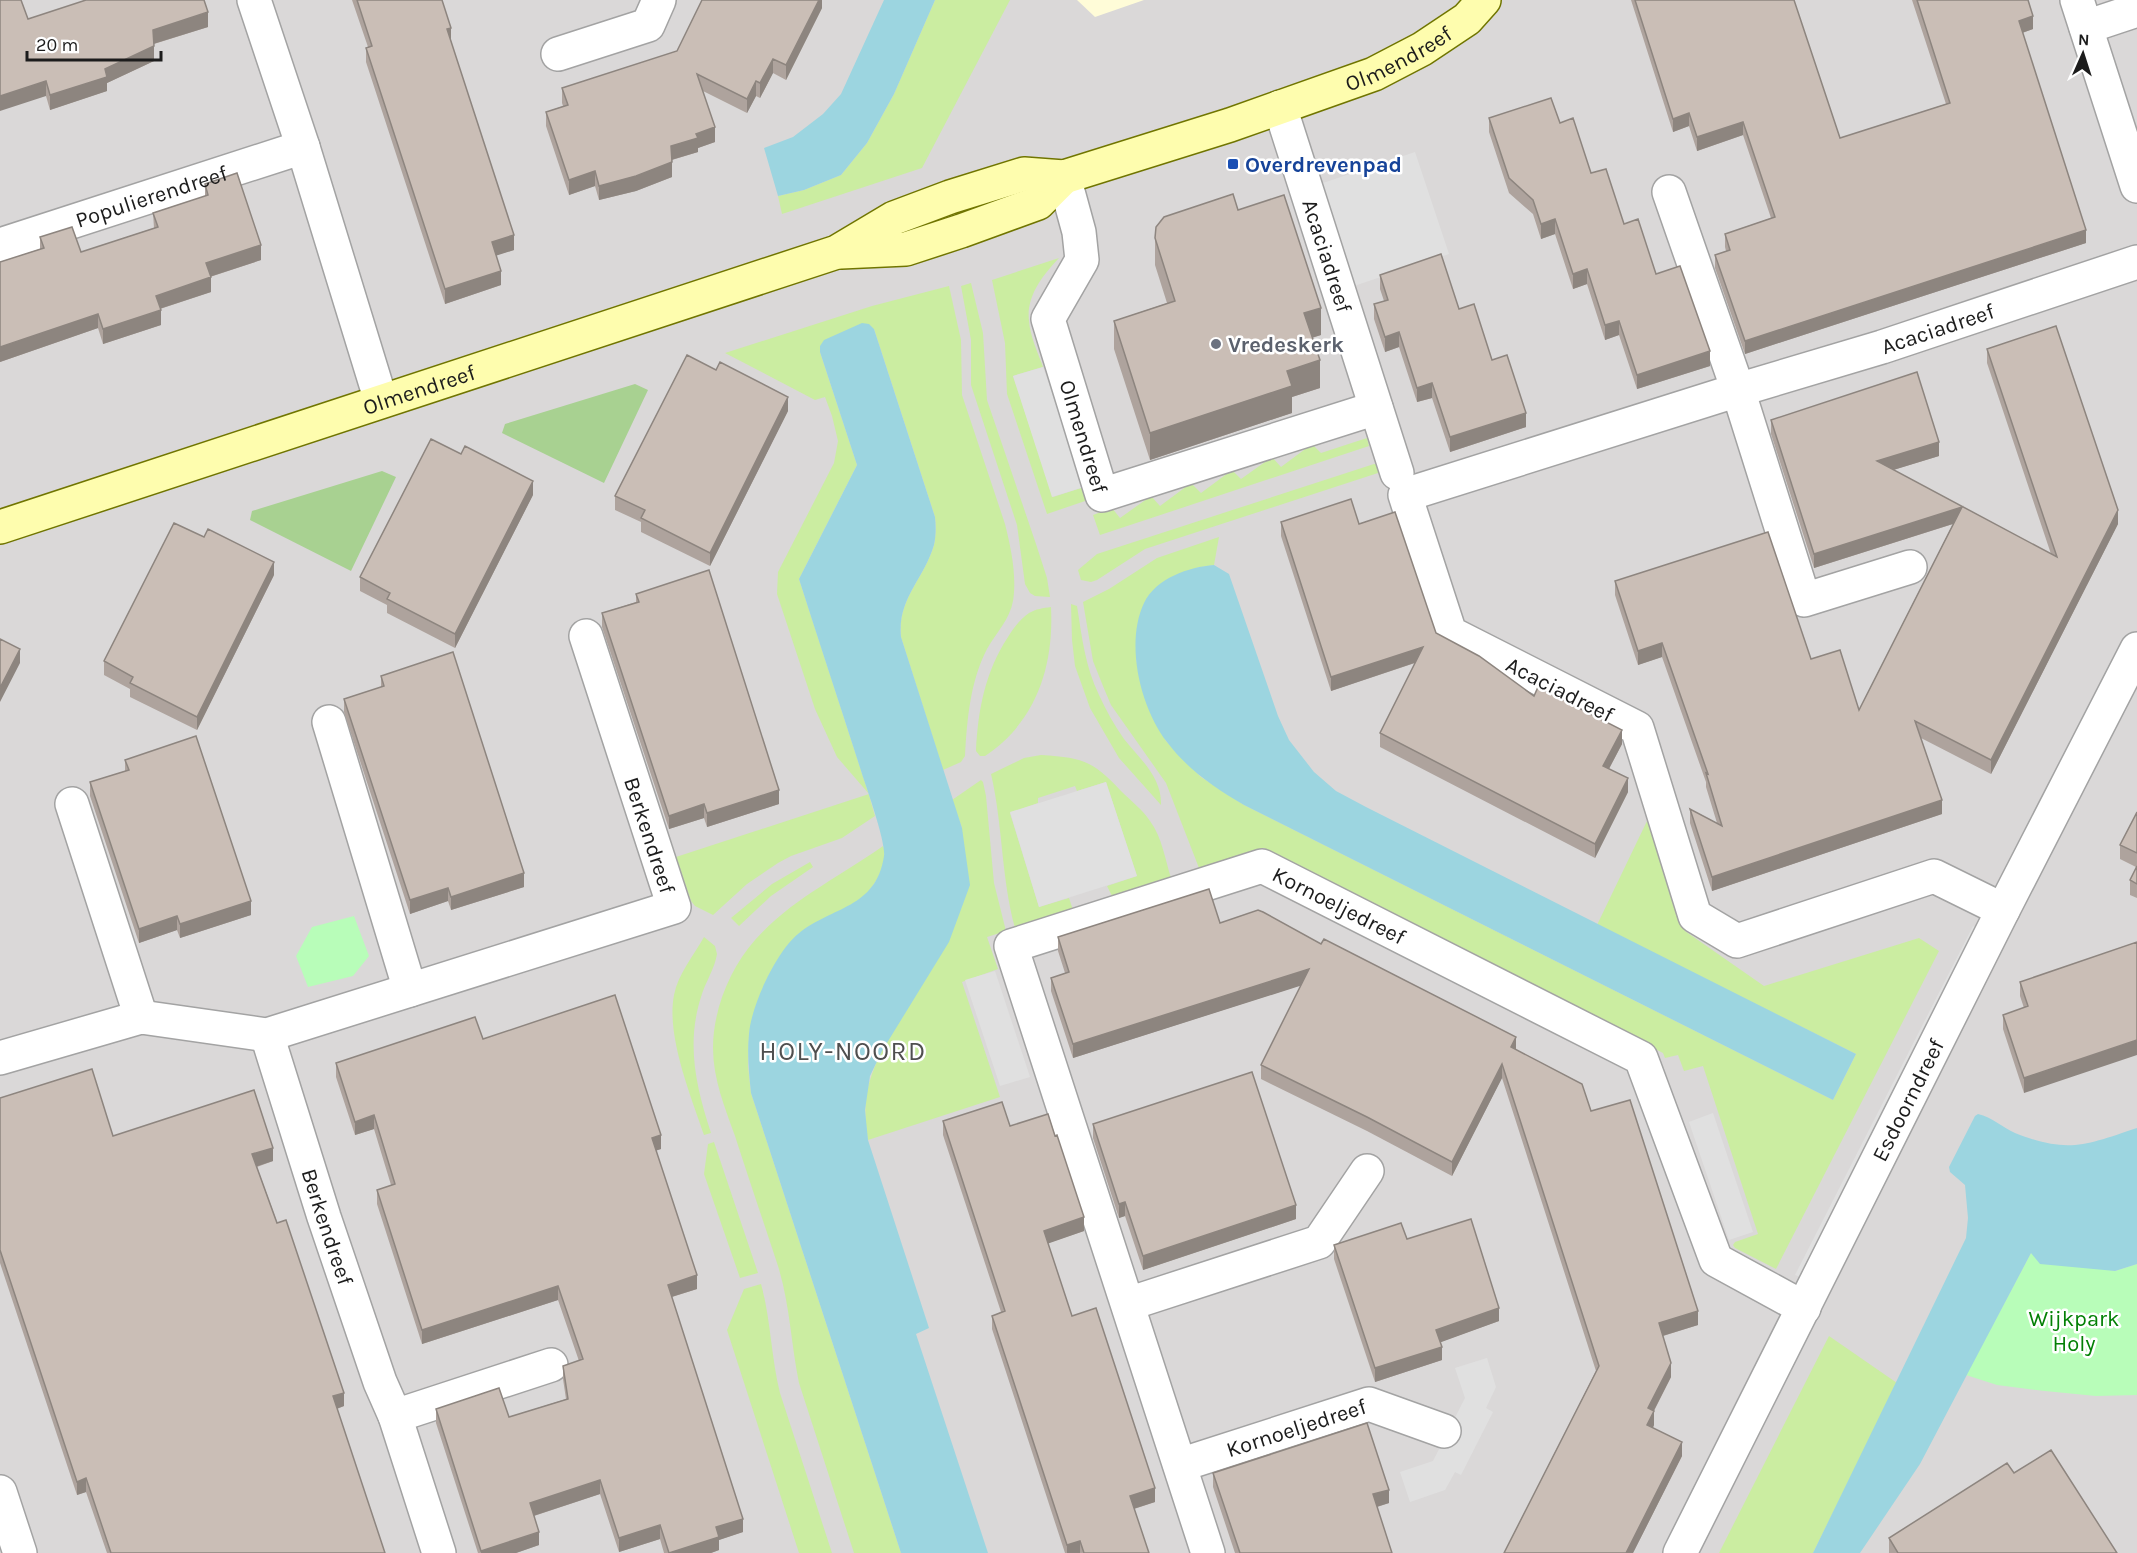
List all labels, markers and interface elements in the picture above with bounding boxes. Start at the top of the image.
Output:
street label: Olmendreef [1342,21,1457,97]
scale bar [27,24,160,62]
north arrow [2053,24,2113,84]
text: N [2078,30,2090,49]
text: 20 m [36,34,78,56]
place label: Overdrevenpad [1245,152,1402,178]
marker: Overdrevenpad [1226,157,1240,171]
street label: Populierendreef [72,160,231,234]
street label: Acaciadreef [1296,196,1357,316]
street label: Acaciadreef [1878,298,1998,360]
place label: Vredeskerk [1228,332,1344,358]
marker: Vredeskerk [1209,337,1223,351]
street label: Olmendreef [360,360,479,421]
street label: Olmendreef [1053,377,1113,497]
street label: Acaciadreef [1501,652,1618,728]
street label: Berkendreef [618,774,680,897]
street label: Kornoeljedreef [1268,861,1410,951]
street label: Esdoorndreef [1867,1035,1950,1166]
district label: HOLY-NOORD [759,1036,927,1067]
street label: Berkendreef [296,1165,358,1289]
park label: Wijkpark Holy [2029,1306,2119,1357]
street label: Kornoeljedreef [1223,1394,1370,1463]

